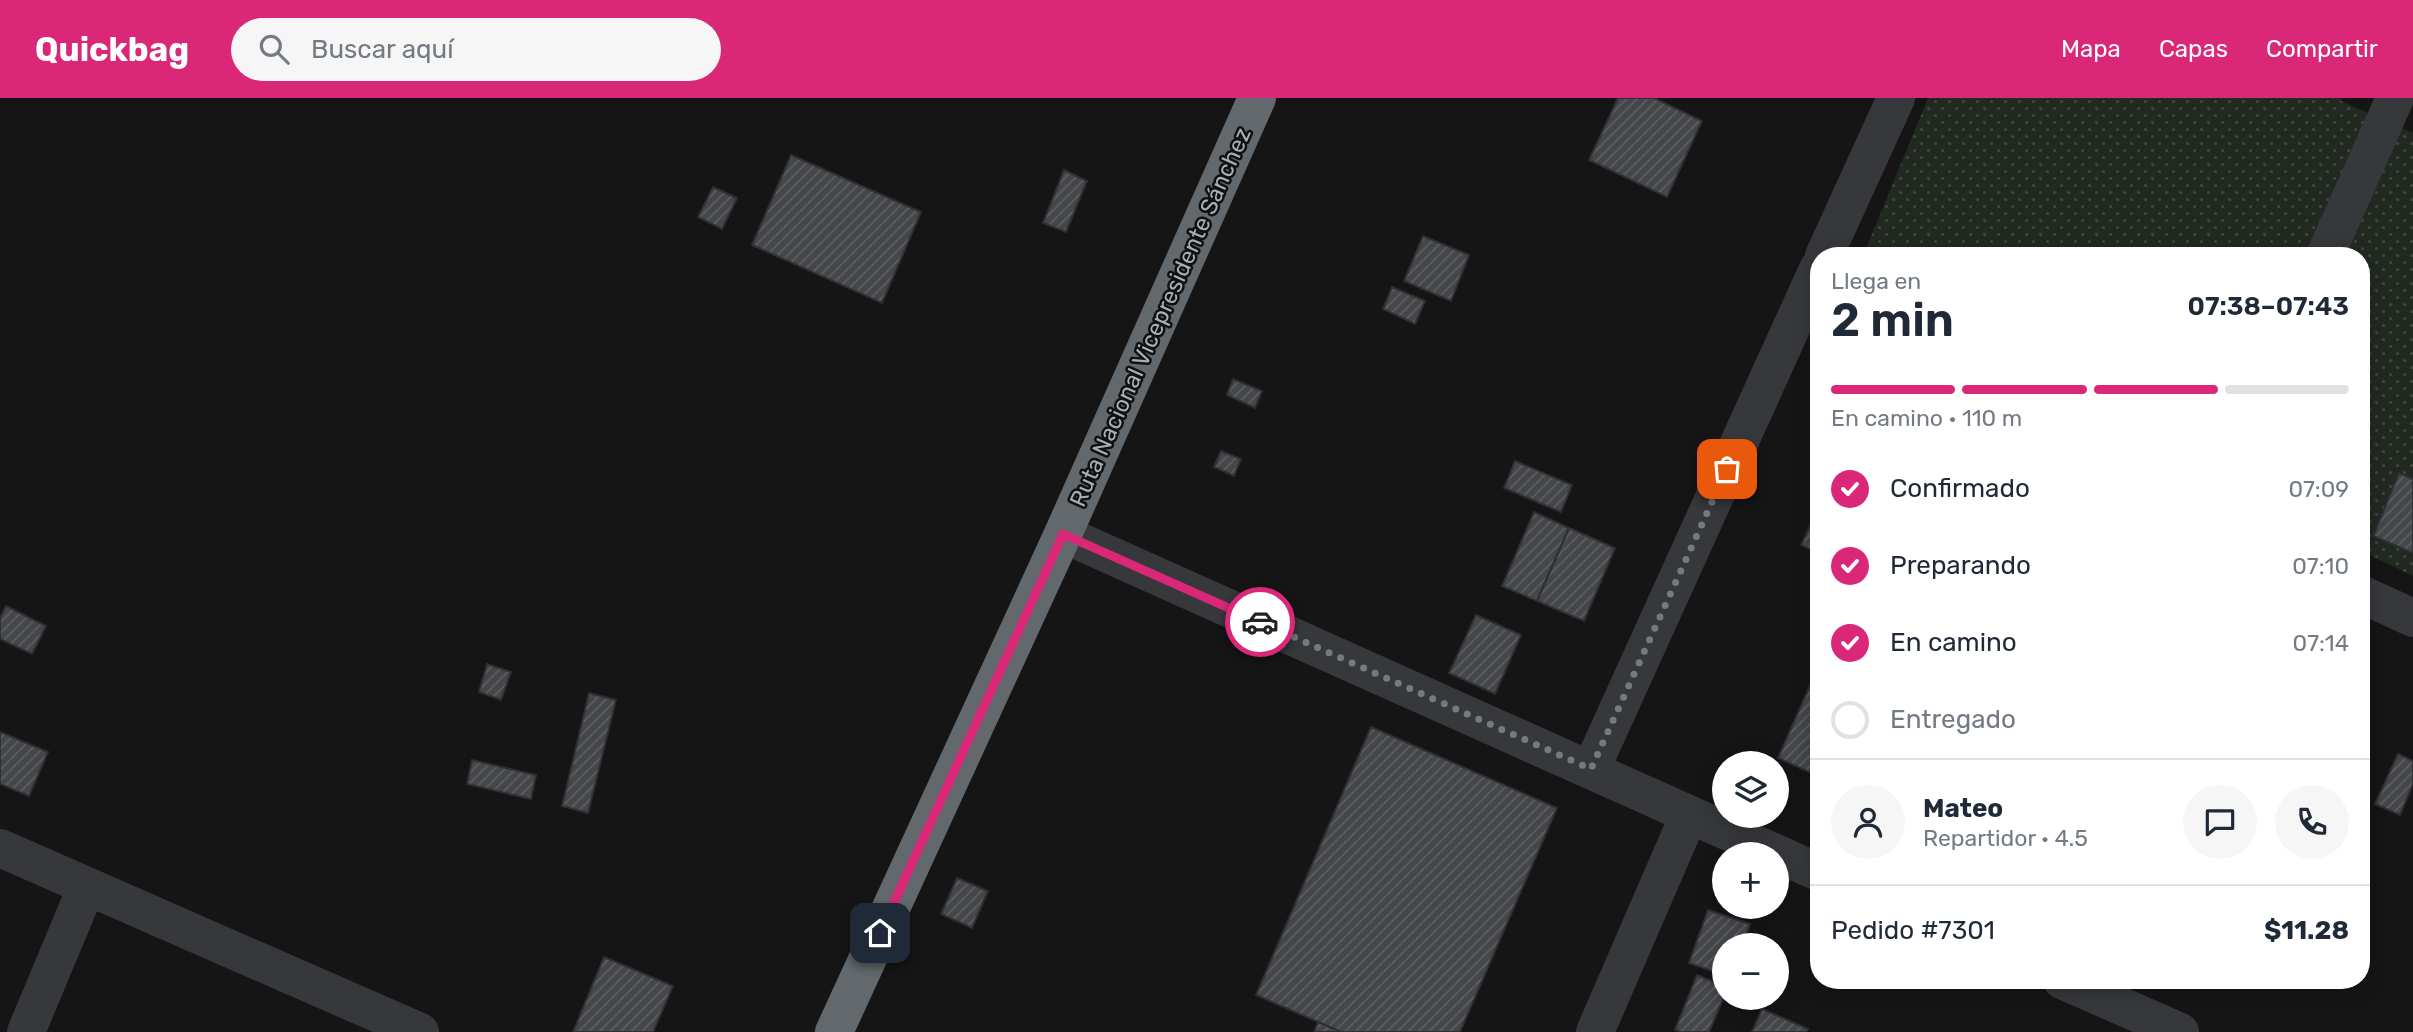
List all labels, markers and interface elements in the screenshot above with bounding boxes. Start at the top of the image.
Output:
search box [231,18,721,81]
text: Quickbag [35,30,189,69]
icon: search [255,30,293,68]
text: Buscar aquí [311,34,454,65]
text: Mapa [2061,35,2121,63]
text: Capas [2159,35,2228,63]
text: Compartir [2266,35,2378,63]
street label: Ruta Nacional Vicepresidente Sánchez [1063,123,1257,511]
text: Llega en [1831,267,1921,295]
text: 07:38–07:43 [2188,291,2349,322]
text: 2 min [1831,293,1954,348]
text: En camino · 110 m [1831,404,2022,432]
pin [1697,439,1757,499]
icon: bag [1708,450,1746,488]
icon: check [1831,470,1869,508]
text: Confirmado [1890,473,2030,504]
text: 07:09 [2288,475,2349,503]
icon: check [1831,547,1869,585]
text: Preparando [1890,550,2031,581]
text: 07:10 [2292,552,2349,580]
courier [1225,587,1295,657]
icon: car [1241,603,1279,641]
icon: check [1831,624,1869,662]
text: En camino [1890,627,2017,658]
text: 07:14 [2293,629,2349,657]
text: Entregado [1890,704,2016,735]
map controls [1712,751,1789,1010]
button: layers [1712,751,1789,828]
button: person [1831,785,1905,859]
button: chat [2183,785,2257,859]
button: phone [2275,785,2349,859]
text: Mateo [1923,793,2003,824]
text: Repartidor · 4.5 [1923,824,2088,852]
button: + [1712,842,1789,919]
pin [850,903,910,963]
icon: home [861,914,899,952]
text: Pedido #7301 [1831,915,1995,946]
text: $11.28 [2264,915,2349,946]
button: − [1712,933,1789,1010]

